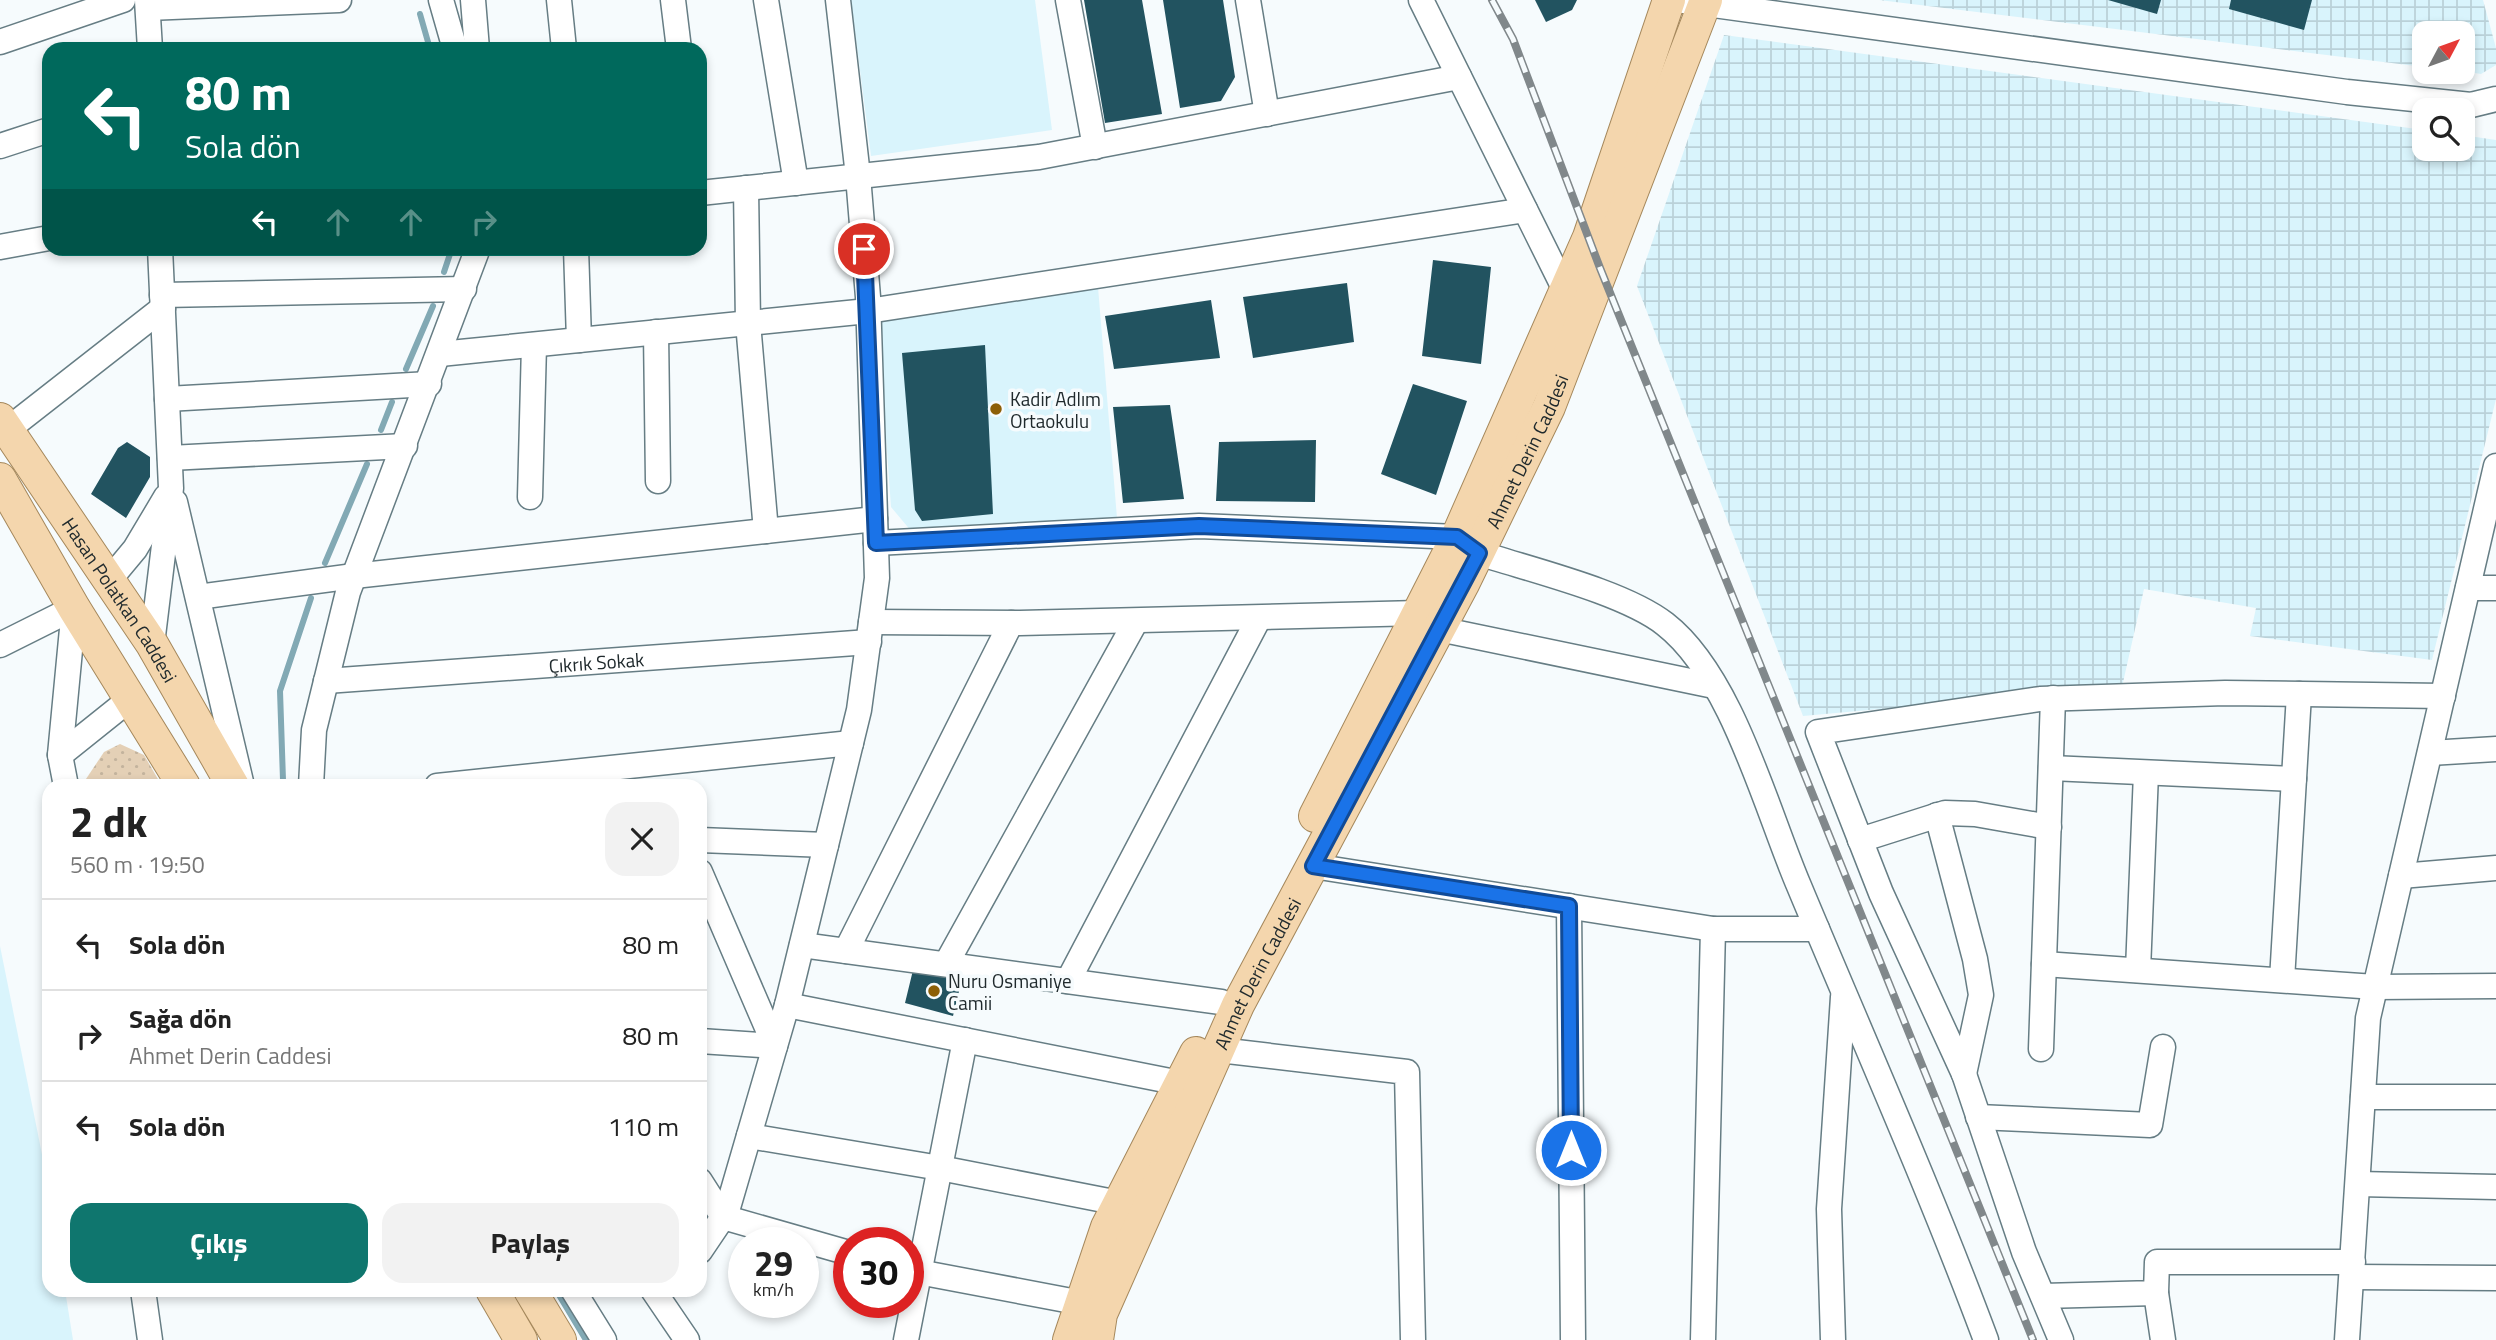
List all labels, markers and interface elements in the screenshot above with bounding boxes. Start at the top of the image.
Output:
north arrow [2412,21,2474,84]
map controls [2412,21,2475,161]
text: 80 m [185,54,292,129]
icon: left [70,70,161,161]
button: search [2412,98,2475,161]
text: Sola dön [185,122,301,170]
icon: left [246,203,284,241]
icon: ahead [319,203,357,241]
icon: ahead [392,203,430,241]
icon: right [465,203,503,241]
pin [834,219,894,279]
icon: arrive [845,230,883,268]
street label: Ahmet Derin Caddesi [1478,370,1575,533]
place label: Kadir Adlım Ortaokulu [1010,384,1101,435]
marker: Kadir Adlım Ortaokulu [988,401,1004,417]
street label: Hasan Polatkan Caddesi [56,511,185,687]
street label: Çıkrık Sokak [548,644,645,679]
text: 2 dk [70,789,147,853]
button: close [605,802,679,876]
text: 560 m · 19:50 [70,847,205,882]
street label: Ahmet Derin Caddesi [1206,892,1308,1054]
text: Sola dön [129,925,226,964]
text: 80 m [622,925,679,964]
icon: left [70,926,108,964]
place label: Nuru Osmaniye Camii [948,966,1072,1017]
marker: Nuru Osmaniye Camii [926,983,942,999]
text: Sağa dön [129,999,232,1038]
text: 80 m [622,1016,679,1055]
icon: right [70,1017,108,1055]
text: Ahmet Derin Caddesi [129,1038,332,1073]
text: Sola dön [129,1107,226,1146]
text: 110 m [608,1107,679,1146]
icon: left [70,1108,108,1146]
position arrow [1534,1113,1608,1187]
button: Çıkış [70,1203,368,1283]
button: Paylaş [382,1203,679,1283]
speed limit sign: 30 [833,1227,924,1318]
text: 29 [754,1236,793,1290]
text: km/h [753,1276,794,1303]

